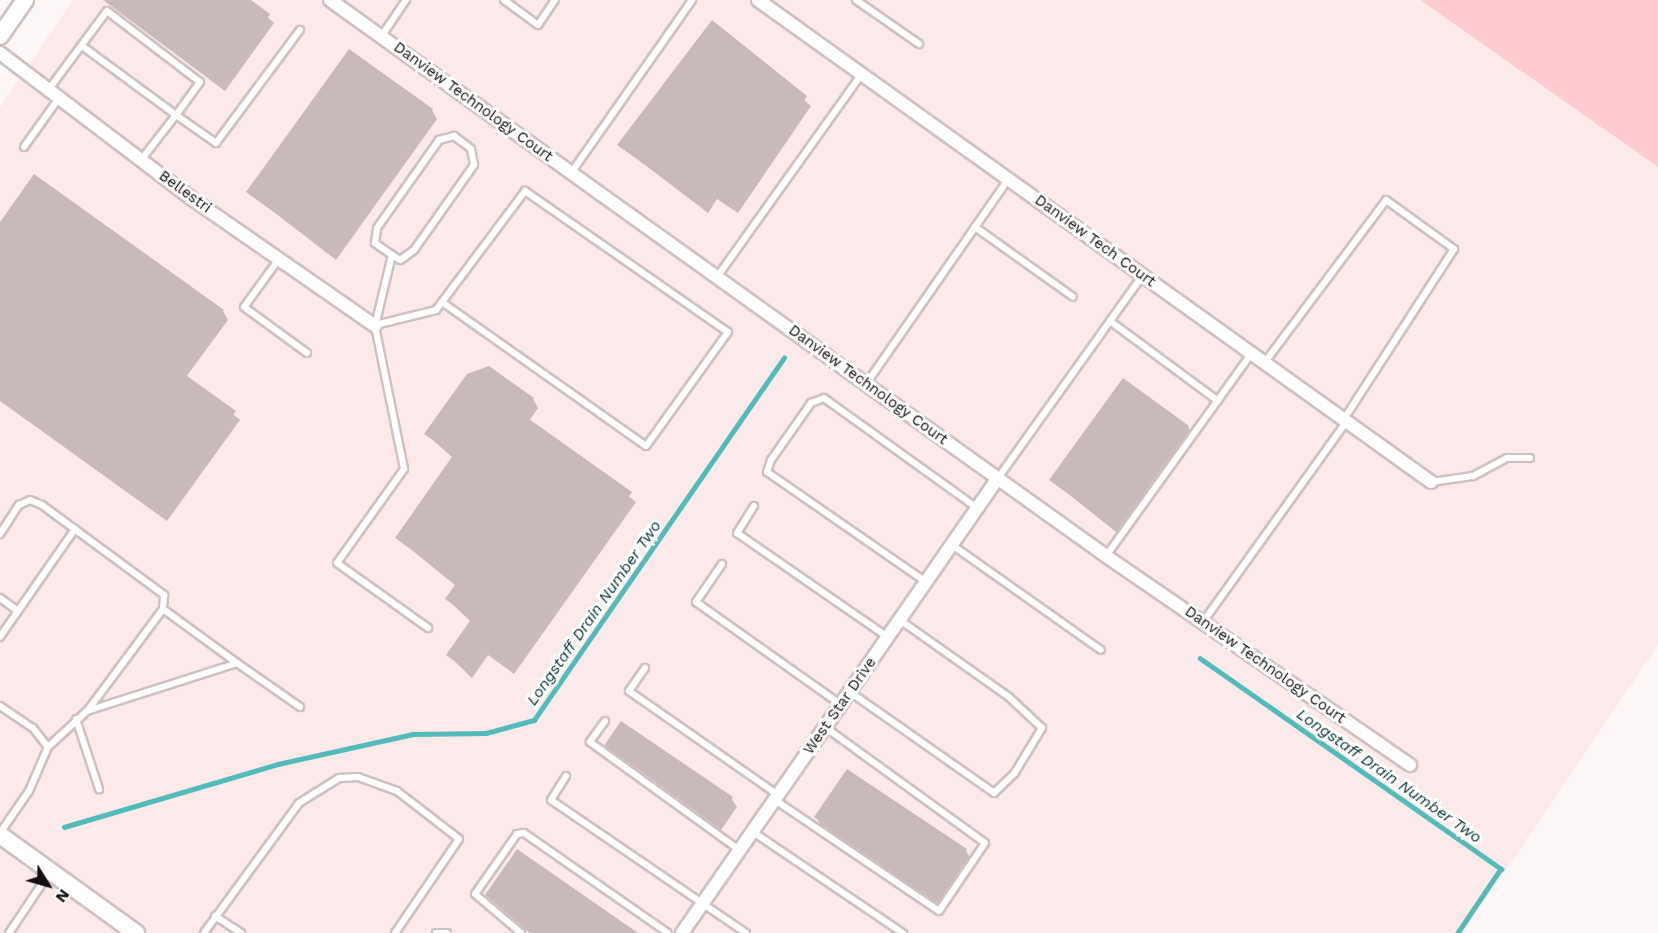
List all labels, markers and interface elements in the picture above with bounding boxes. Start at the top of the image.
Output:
street label: Danview Technology Court [390,38,556,166]
street label: Bellestri [155,167,215,217]
street label: Danview Tech Court [1031,191,1159,291]
street label: Danview Technology Court [785,321,951,449]
water label: Longstaff Drain Number Two [522,516,666,710]
street label: Danview Technology Court [1181,602,1349,728]
street label: West Star Drive [800,654,880,758]
water label: Longstaff Drain Number Two [1292,704,1486,848]
north arrow [18,855,78,915]
text: N [52,886,74,907]

